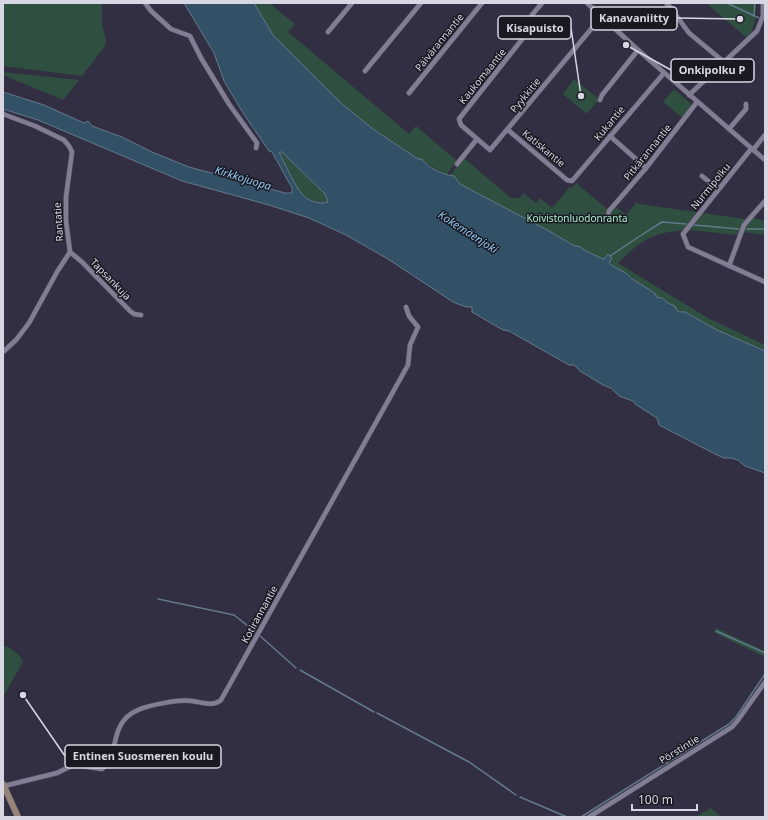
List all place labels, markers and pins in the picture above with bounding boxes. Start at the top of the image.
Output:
callout: Kanavaniitty [591,7,677,30]
callout: Kisapuisto [498,16,571,39]
callout: Onkipolku P [671,59,754,82]
callout: Entinen Suosmeren koulu [65,745,221,768]

